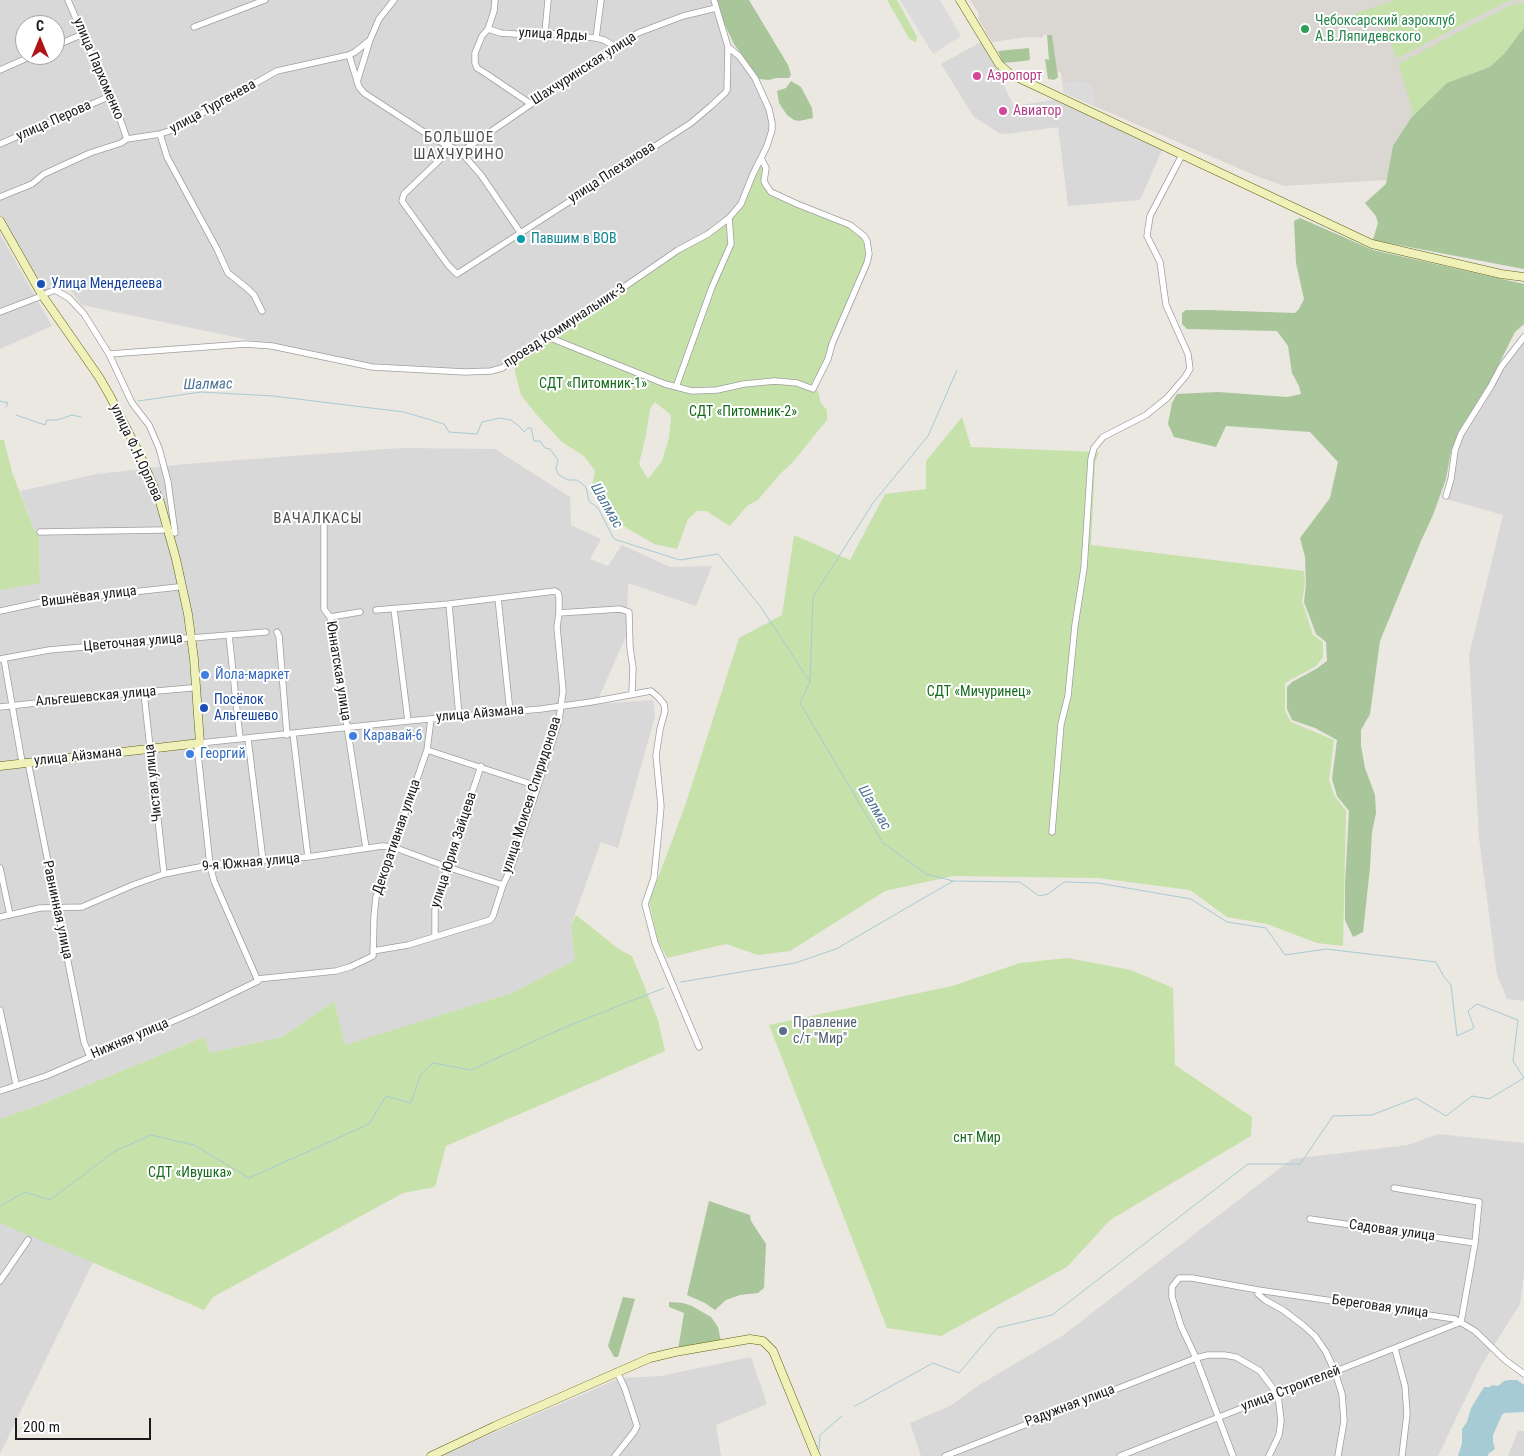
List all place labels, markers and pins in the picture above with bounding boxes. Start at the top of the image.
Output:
place label: Чебоксарский аэроклуб А.В.Ляпидевского [1315,13,1455,46]
marker: Чебоксарский аэроклуб А.В.Ляпидевского [1299,23,1311,35]
place label: Аэропорт [987,68,1042,84]
marker: Аэропорт [971,70,983,82]
place label: Авиатор [1013,103,1061,119]
marker: Авиатор [997,105,1009,117]
place label: Павшим в ВОВ [531,231,617,247]
marker: Павшим в ВОВ [515,233,527,245]
place label: Улица Менделеева [51,276,162,292]
marker: Улица Менделеева [35,278,47,290]
place label: Йола-маркет [215,667,290,683]
marker: Йола-маркет [199,669,211,681]
place label: Посёлок Альгешево [214,692,278,724]
marker: Посёлок Альгешево [198,702,210,714]
place label: Каравай-6 [363,728,422,744]
marker: Каравай-6 [347,730,359,742]
place label: Георгий [200,746,246,762]
marker: Георгий [184,748,196,760]
place label: Правление с/т "Мир" [793,1015,857,1048]
marker: Правление с/т "Мир" [777,1025,789,1037]

